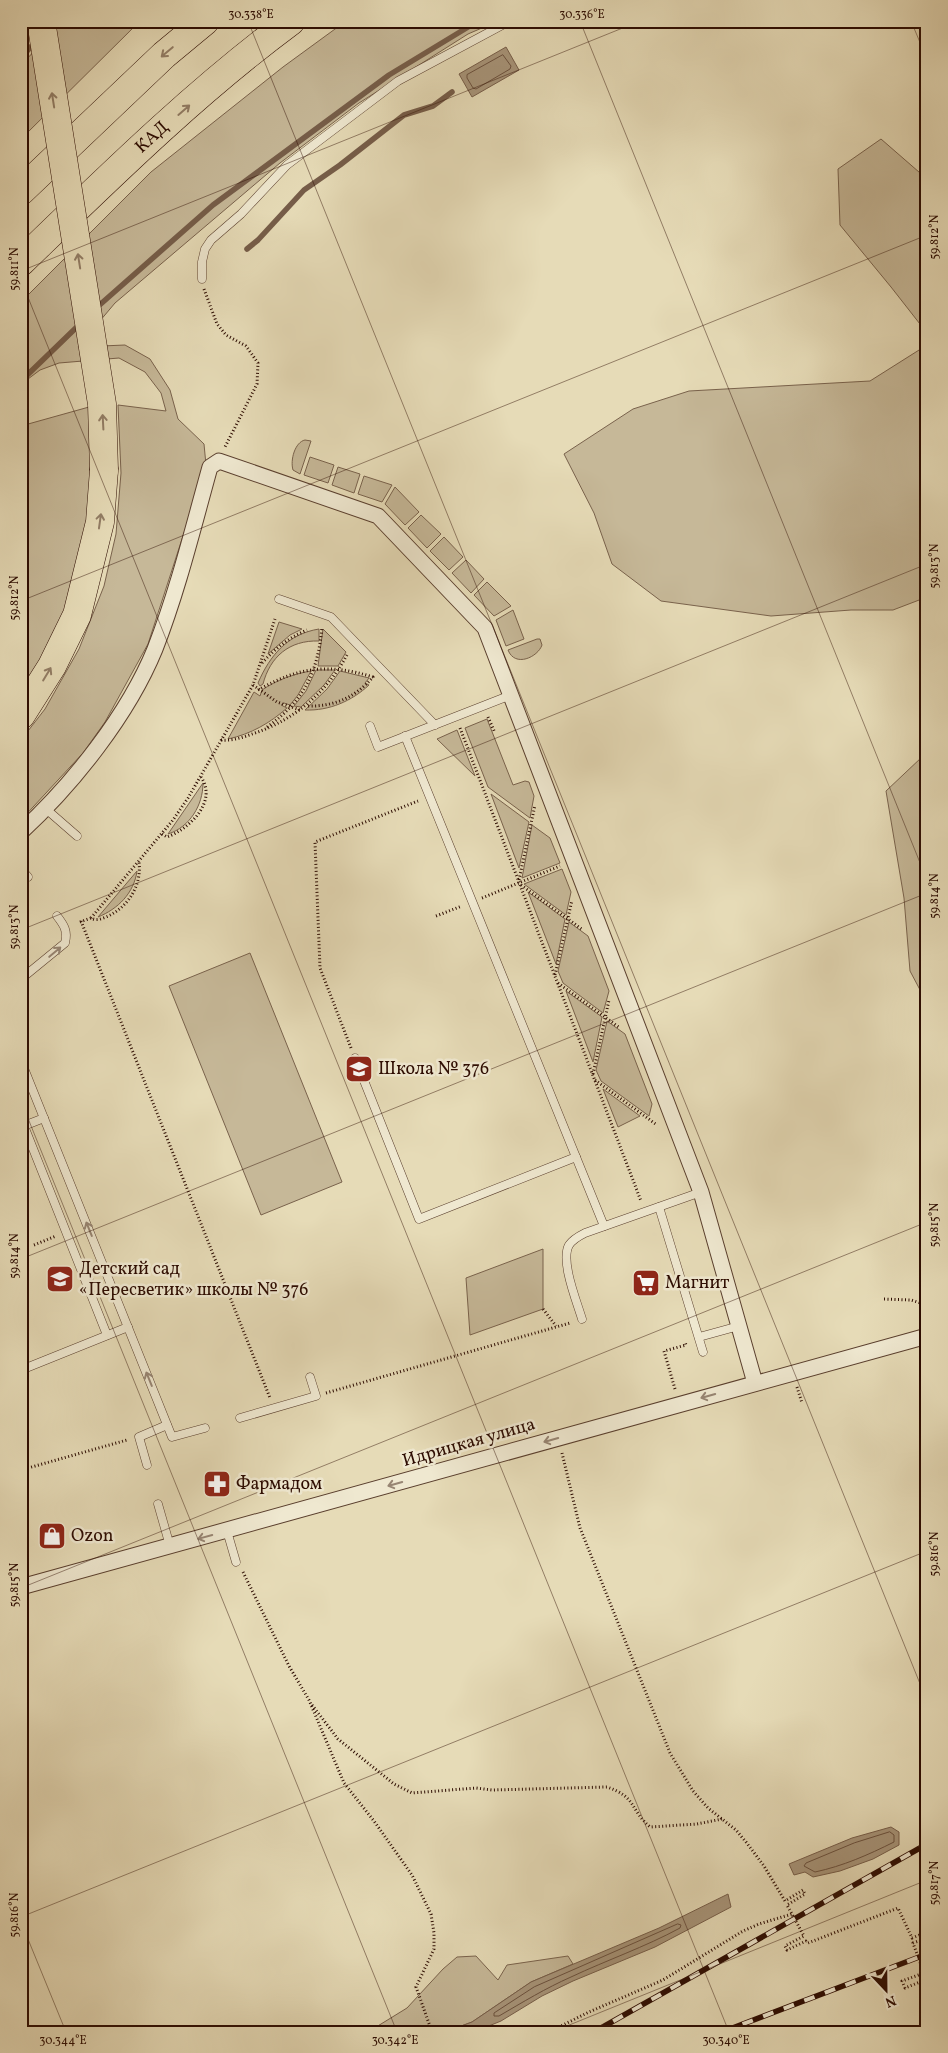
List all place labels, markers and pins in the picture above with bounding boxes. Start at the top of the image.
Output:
school or university icon: Школа № 376 [344,1054,374,1084]
place label: Школа № 376 [378,1057,489,1082]
place label: Детский сад «Пересветик» школы № 376 [79,1257,308,1303]
school or university icon: Детский сад «Пересветик» школы № 376 [45,1264,75,1294]
supermarket icon: Магнит [631,1268,661,1298]
place label: Магнит [665,1271,729,1296]
pharmacy icon: Фармадом [202,1469,232,1499]
place label: Фармадом [236,1472,322,1497]
shop icon: Ozon [37,1521,67,1551]
place label: Ozon [71,1524,114,1549]

